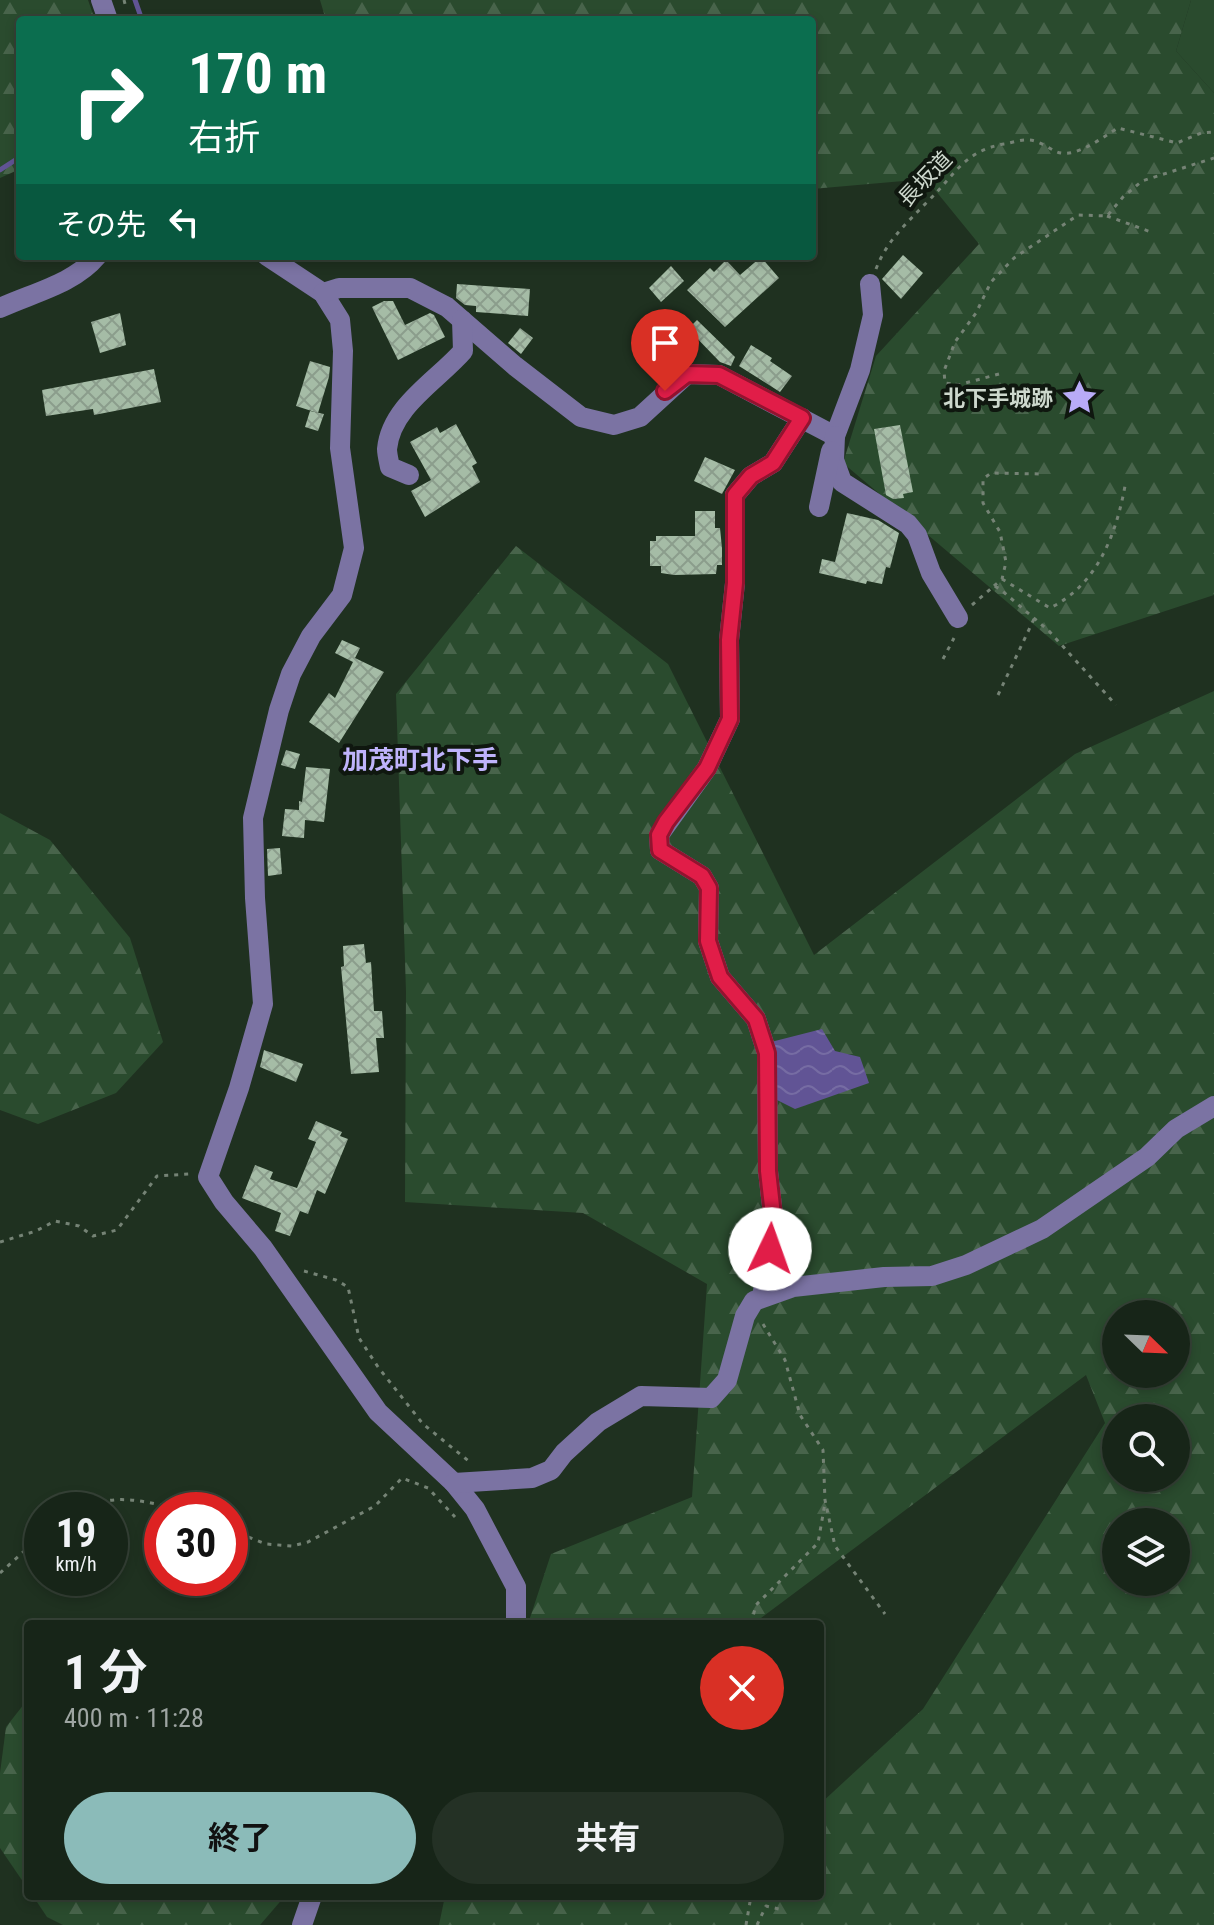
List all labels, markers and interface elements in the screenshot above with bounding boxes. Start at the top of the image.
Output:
text: 170 m [188,41,327,107]
icon: right [56,48,160,152]
text: 右折 [188,117,260,159]
street label: 長坂道 [893,147,957,211]
icon: left [162,200,206,244]
text: その先 [56,207,146,242]
pin [631,309,699,391]
icon: arrive [643,321,687,365]
place icon: 北下手城跡 [1060,379,1098,417]
place label: 北下手城跡 [943,386,1053,411]
district label: 加茂町北下手 [342,745,498,775]
position arrow [728,1207,812,1291]
north arrow [1102,1300,1190,1388]
map controls [1102,1300,1190,1596]
button: search [1102,1404,1190,1492]
speed limit sign: 30 [144,1492,248,1596]
button: layers [1102,1508,1190,1596]
text: 19 [56,1510,96,1557]
text: km/h [55,1552,97,1576]
text: 1 分 [64,1644,147,1701]
button: close [700,1646,784,1730]
text: 400 m · 11:28 [64,1703,204,1733]
button: 終了 [64,1792,416,1884]
button: 共有 [432,1792,784,1884]

